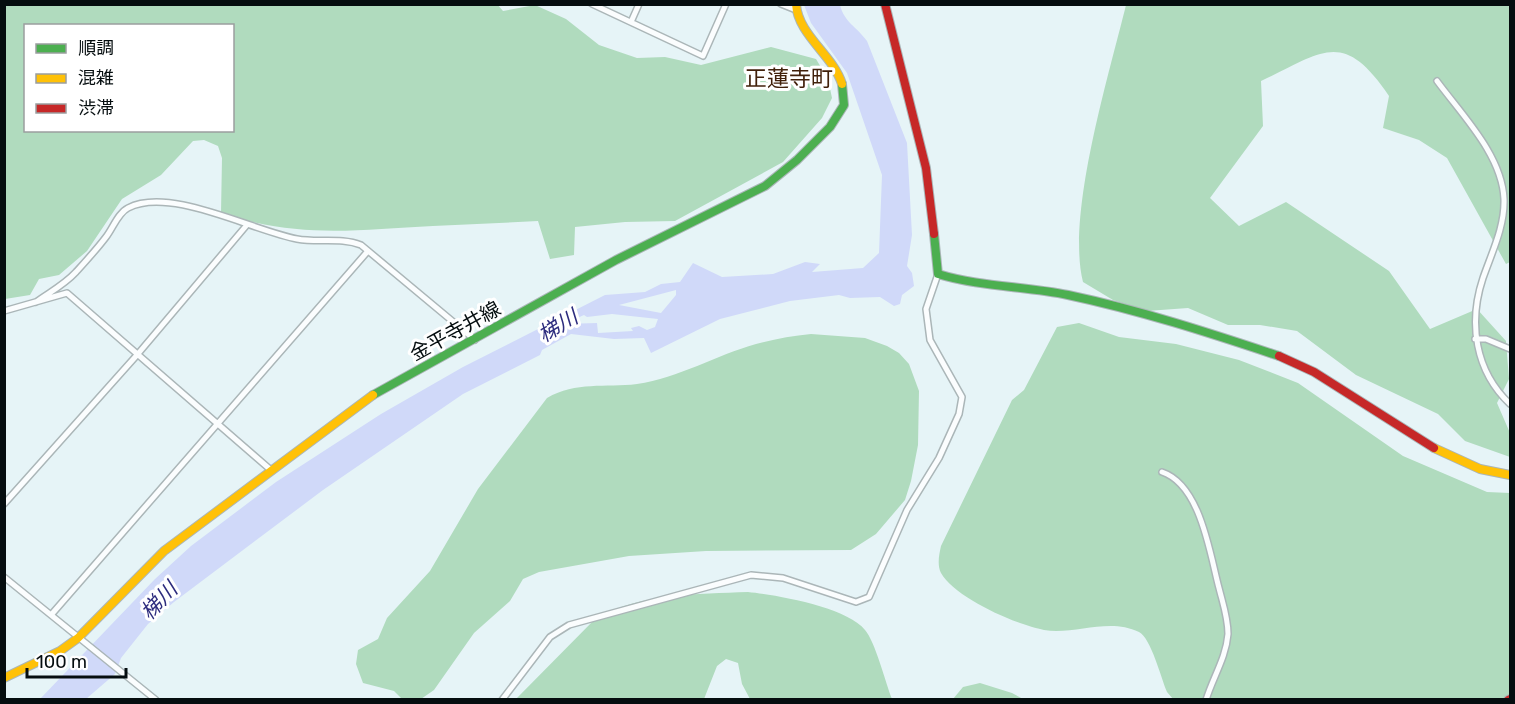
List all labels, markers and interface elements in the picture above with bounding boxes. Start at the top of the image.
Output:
legend [24,24,234,132]
text: 順調 [78,37,114,59]
district label: 正蓮寺町 [745,65,833,92]
text: 混雑 [78,67,114,89]
text: 渋滞 [78,97,114,119]
street label: 金平寺井線 [405,296,505,366]
water label: 梯川 [533,303,584,347]
water label: 梯川 [135,575,184,624]
scale bar [27,641,126,679]
text: 100 m [36,651,87,673]

